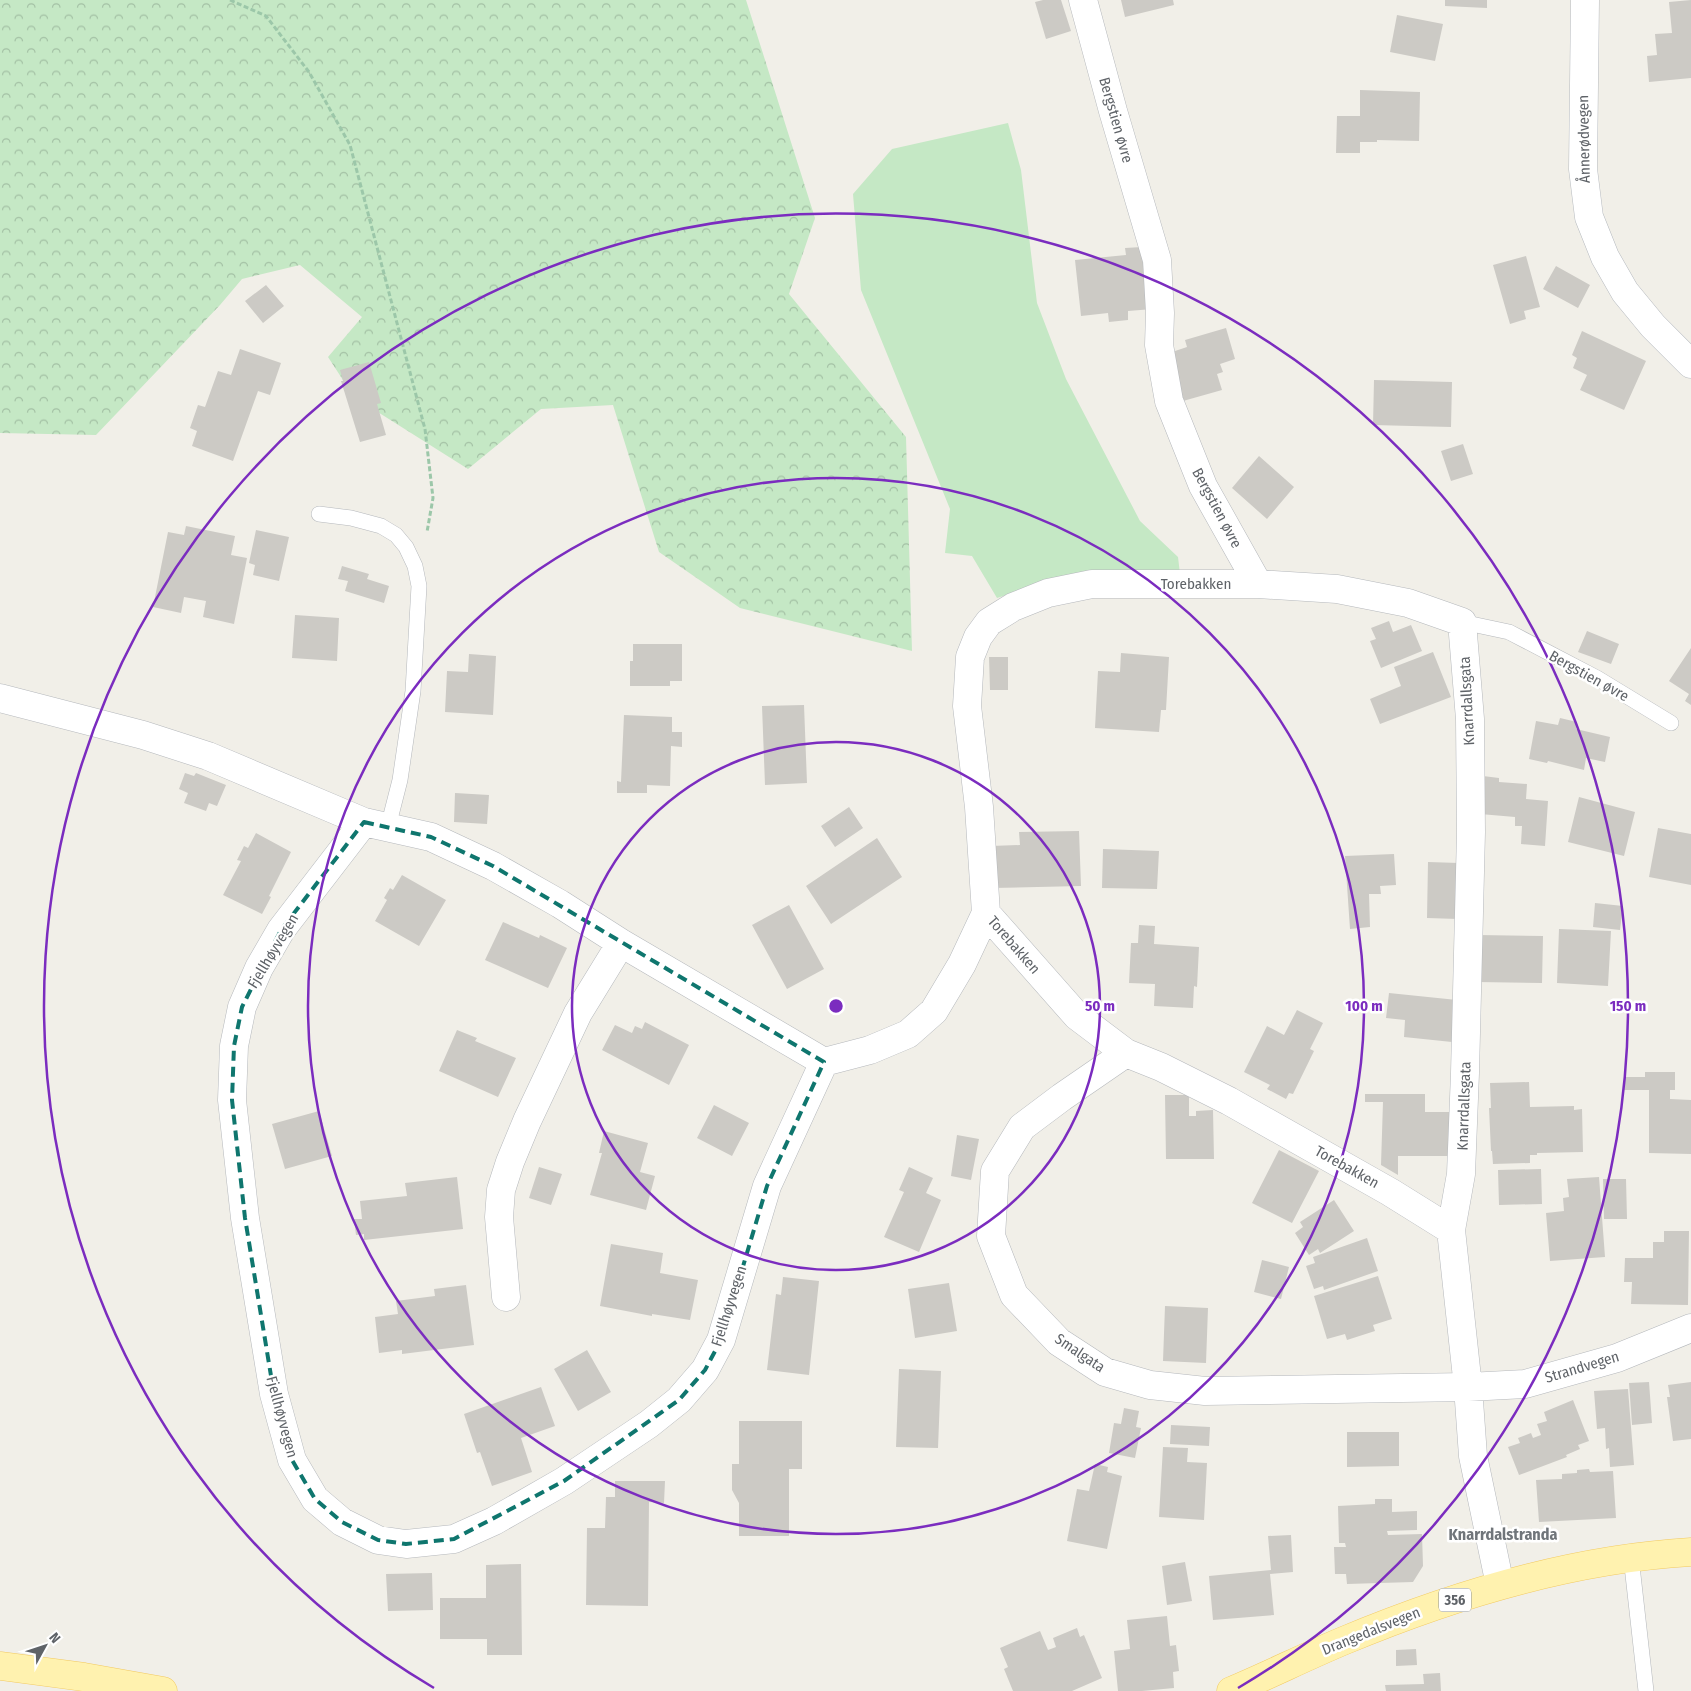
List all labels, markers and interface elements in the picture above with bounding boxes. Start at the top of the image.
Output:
street label: Bergstien øvre [1095,75,1137,165]
street label: Ånnerødvegen [1574,95,1594,183]
street label: Bergstien øvre [1188,465,1246,551]
street label: Torebakken [1161,575,1231,593]
street label: Bergstien øvre [1546,647,1632,705]
street label: Knarrdallsgata [1456,656,1478,746]
street label: Fjellhøyvegen [244,910,302,992]
street label: Torebakken [984,912,1044,978]
centre of rings [827,997,845,1015]
text: 50 m [1085,997,1115,1015]
text: 100 m [1345,997,1383,1015]
text: 150 m [1610,997,1646,1015]
street label: Knarrdallsgata [1453,1061,1475,1151]
street label: Torebakken [1312,1142,1382,1192]
street label: Fjellhøyvegen [707,1263,751,1349]
street label: Smalgata [1052,1330,1108,1376]
street label: Strandvegen [1543,1347,1621,1387]
street label: Fjellhøyvegen [262,1374,302,1460]
district label: Knarrdalstranda [1449,1525,1557,1544]
road number: 356 [1439,1588,1471,1612]
street label: Drangedalsvegen [1319,1603,1423,1659]
north arrow [20,1621,70,1671]
text: N [45,1629,64,1647]

